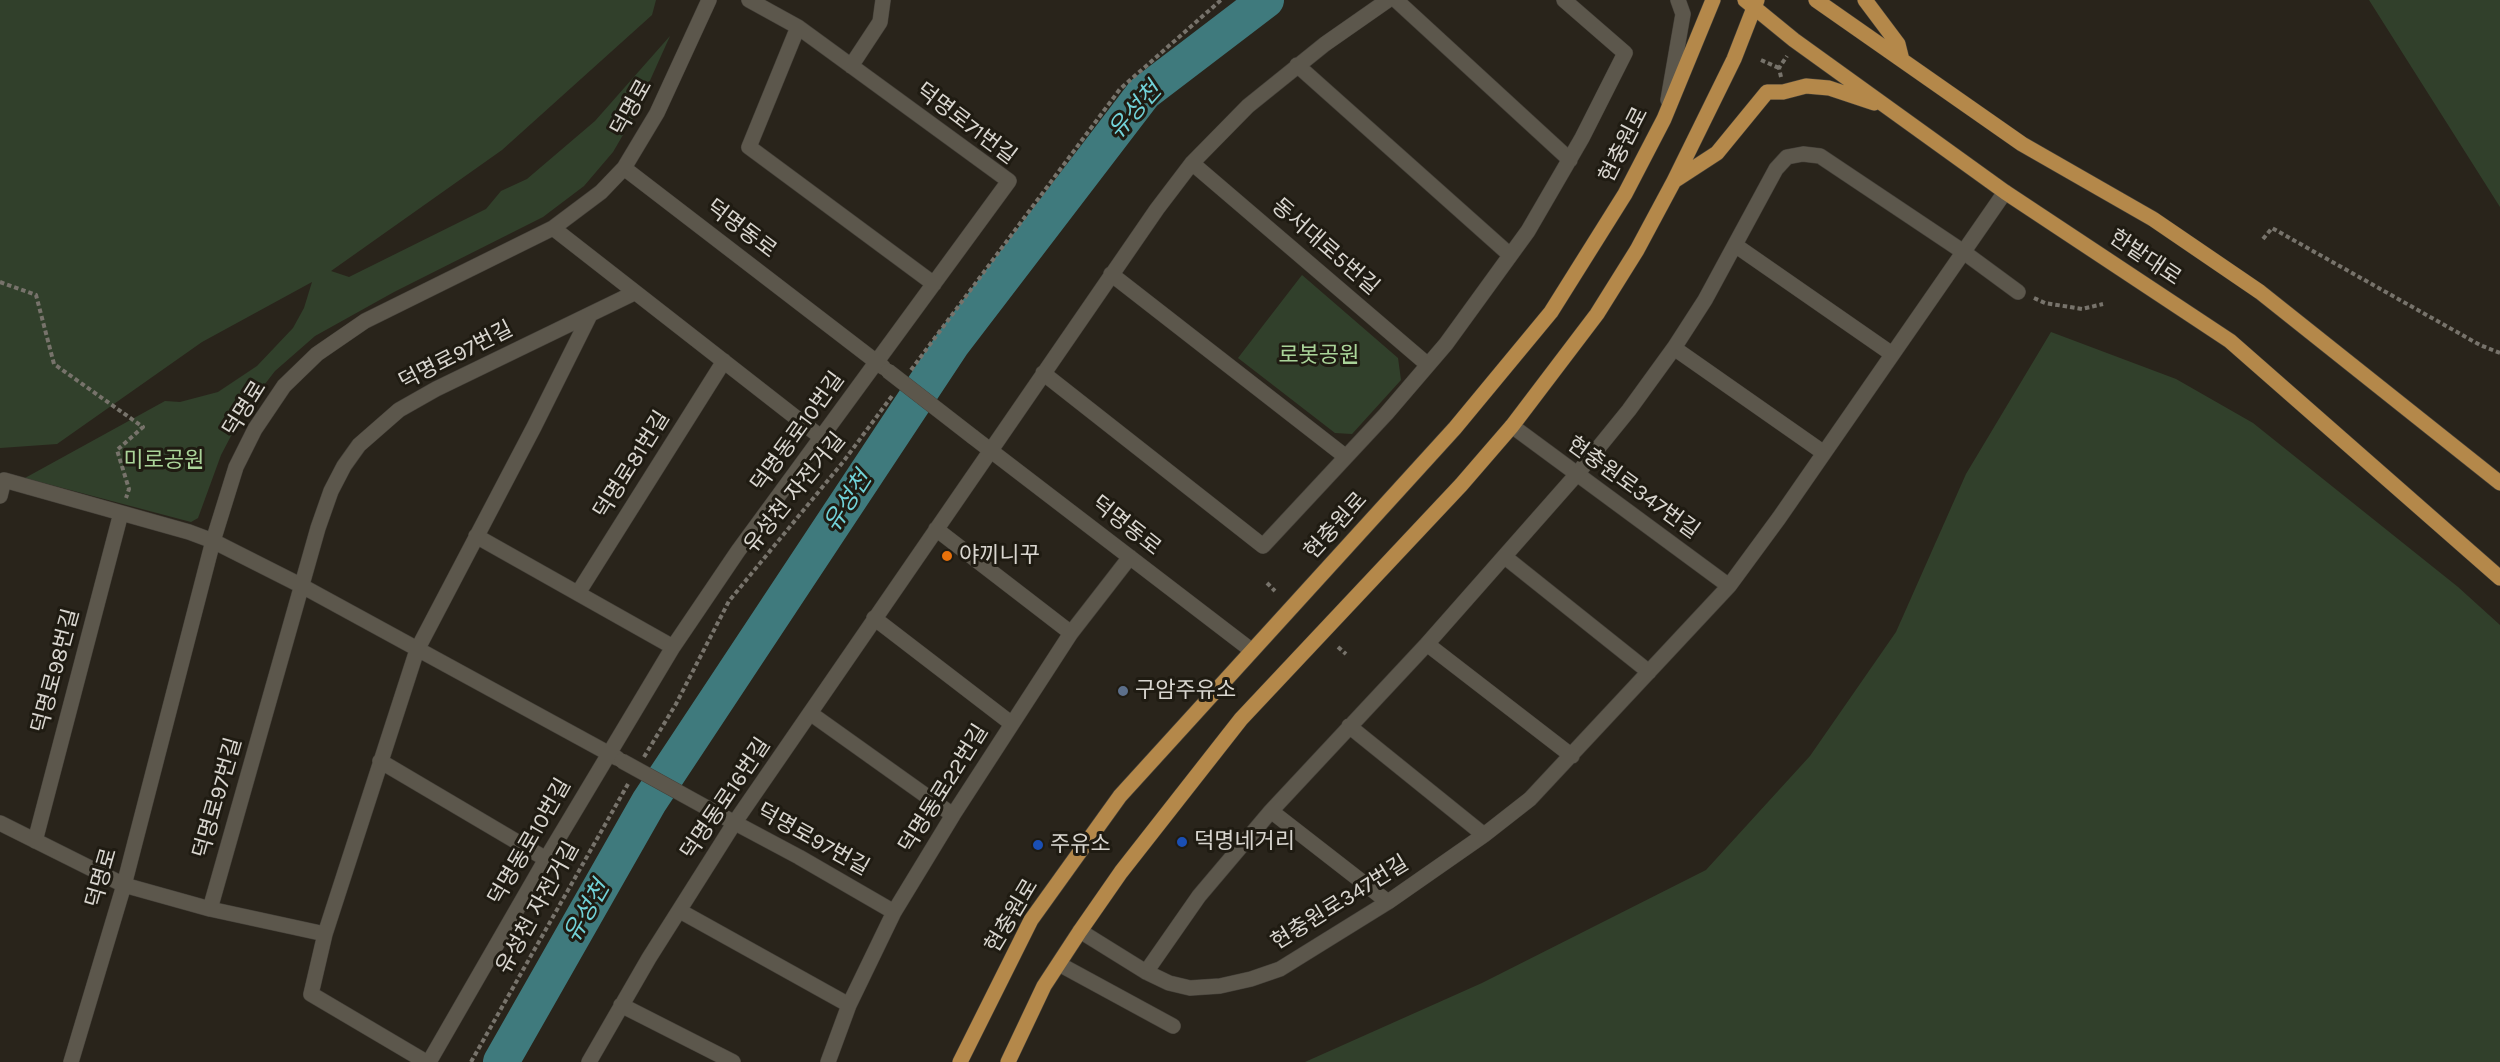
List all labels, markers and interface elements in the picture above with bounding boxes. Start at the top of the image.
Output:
street label: 덕명로 [606,75,658,141]
water label: 유성천 [1102,77,1168,145]
street label: 덕명로71번길 [911,78,1021,170]
street label: 현충원로 [1594,103,1654,187]
street label: 동서대로5번길 [1266,193,1384,301]
street label: 덕명동로 [701,194,781,264]
street label: 한밭대로 [2104,224,2186,292]
street label: 덕명로97번길 [395,316,517,396]
park label: 로봇공원 [1279,343,1359,369]
street label: 덕명동로10번길 [746,367,850,497]
street label: 덕명로 [218,376,272,442]
street label: 덕명로81번길 [588,406,676,524]
street label: 유성천 자전거길 [739,428,851,558]
street label: 현충원로347번길 [1562,431,1704,545]
park label: 미로공원 [124,448,204,474]
water label: 유성천 [818,466,878,538]
street label: 현충원로 [1299,487,1373,565]
street label: 덕명동로 [1086,491,1166,561]
place label: 야끼니꾸 [959,543,1040,569]
marker: 야끼니꾸 [940,549,954,563]
street label: 덕명로98번길 [27,606,85,736]
place label: 구암주유소 [1135,678,1236,704]
marker: 구암주유소 [1116,684,1130,698]
street label: 덕명동로22번길 [894,720,994,858]
street label: 덕명동로16번길 [676,733,776,865]
street label: 덕명로97번길 [188,735,248,861]
street label: 덕명동로10번길 [483,774,577,910]
street label: 덕명로97번길 [752,798,874,882]
place label: 덕명네거리 [1194,829,1295,855]
place label: 주유소 [1050,832,1111,858]
marker: 덕명네거리 [1175,835,1189,849]
street label: 유성천 자전거길 [491,837,585,979]
marker: 주유소 [1031,838,1045,852]
street label: 덕명로 [81,845,123,911]
street label: 현충원로347번길 [1266,850,1414,956]
street label: 현충원로 [980,875,1044,957]
water label: 유성천 [558,876,616,948]

